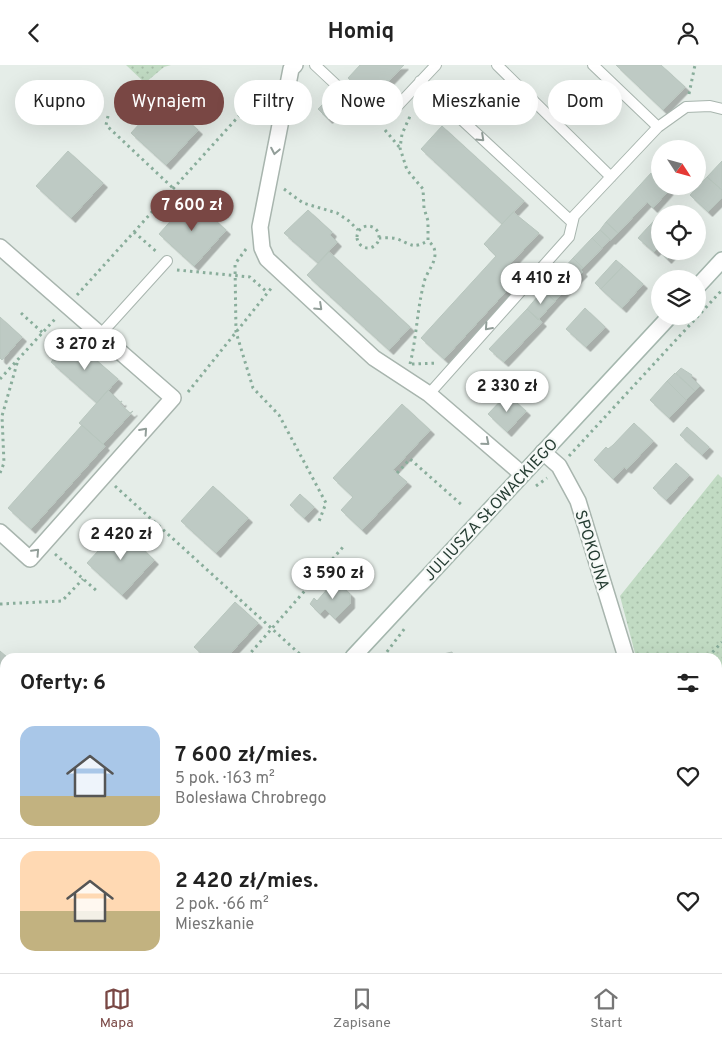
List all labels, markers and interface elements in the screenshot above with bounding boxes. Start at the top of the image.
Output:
icon: back [20,19,48,47]
text: Homiq [328,19,394,46]
icon: person [674,19,702,47]
chip: Kupno [15,80,104,125]
chip: Wynajem [114,80,224,125]
chip: Filtry [234,80,312,125]
chip: Nowe [322,80,403,125]
chip: Mieszkanie [413,80,538,125]
chip: Dom [548,80,622,125]
one-way arrow [476,132,485,141]
north arrow [651,140,706,195]
map controls [651,140,706,325]
one-way arrow [270,147,281,156]
pin: 7 600 zł [140,189,244,232]
text: 7 600 zł [162,196,222,216]
button: locate [651,205,706,260]
pin: 4 410 zł [489,263,593,305]
text: 4 410 zł [512,269,570,289]
button: layers [651,270,706,325]
one-way arrow [314,301,323,310]
one-way arrow [485,322,494,331]
pin: 3 270 zł [33,329,137,371]
text: 3 270 zł [55,335,115,355]
pin: 2 330 zł [455,371,559,413]
text: 2 330 zł [477,377,537,397]
one-way arrow [138,427,147,436]
street label: JULIUSZA SŁOWACKIEGO [420,435,563,586]
one-way arrow [480,437,489,445]
street label: SPOKOJNA [569,508,613,593]
pin: 2 420 zł [69,519,173,561]
text: 2 420 zł [90,525,152,545]
one-way arrow [30,549,39,558]
pin: 3 590 zł [281,557,385,600]
text: 3 590 zł [302,564,364,584]
icon: filters [674,669,702,697]
text: Oferty: 6 [20,670,106,697]
text: 7 600 zł/mies. [175,742,317,769]
icon: home [60,746,120,806]
icon: heart [674,762,702,790]
text: 5 pok. · 163 m² [175,769,275,789]
text: Bolesława Chrobrego [175,789,326,809]
text: 2 420 zł/mies. [175,868,318,895]
icon: home [60,871,120,931]
icon: heart [674,887,702,915]
text: 2 pok. · 66 m² [175,895,269,915]
text: Mieszkanie [175,915,254,935]
tab: Mapa [100,985,134,1032]
tab: Zapisane [333,985,391,1032]
tab: Start [590,985,622,1032]

